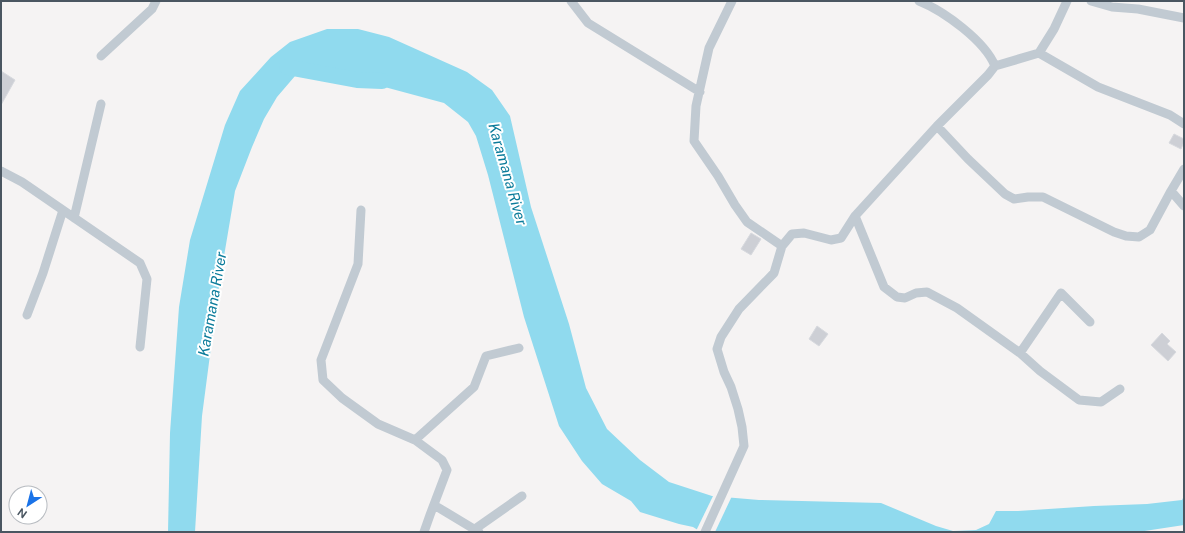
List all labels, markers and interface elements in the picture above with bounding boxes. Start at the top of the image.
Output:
water label: Karamana River [485,121,531,227]
water label: Karamana River [194,250,230,358]
north arrow [8,485,48,525]
text: N [15,506,29,520]

